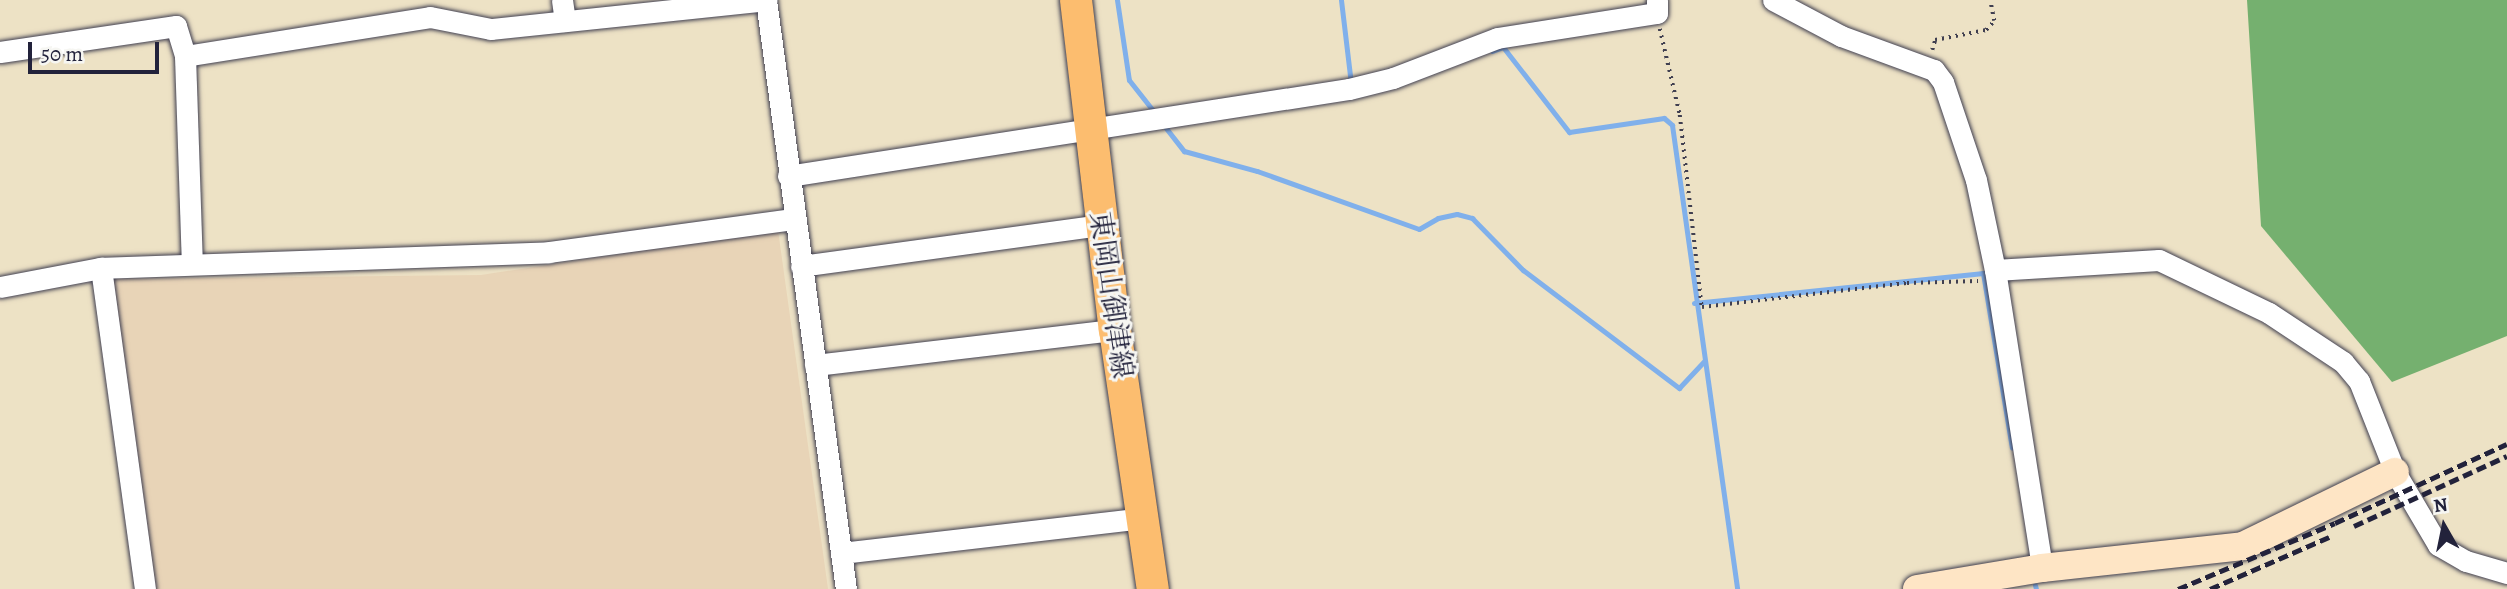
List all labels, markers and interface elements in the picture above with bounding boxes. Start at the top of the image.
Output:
scale bar [32,28,163,72]
text: 50 m [41,40,83,68]
street label: 東岡山御津線 [1083,209,1139,381]
north arrow [2409,491,2479,561]
text: N [2432,491,2450,519]

